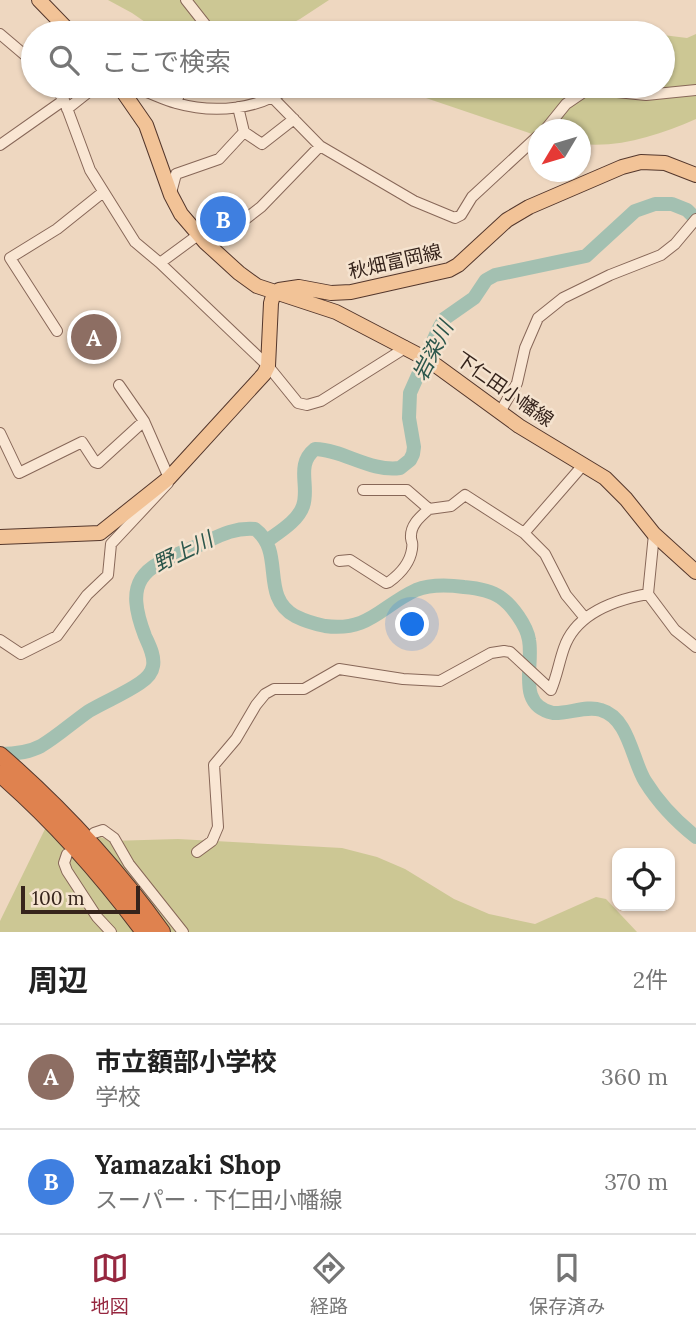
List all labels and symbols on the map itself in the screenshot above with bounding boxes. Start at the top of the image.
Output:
north arrow [528,119,591,182]
pin: B [200,193,246,245]
street label: 秋畑富岡線 [346,239,444,283]
pin: A [71,311,117,363]
water label: 岩染川 [406,315,460,385]
street label: 下仁田小幡線 [451,346,559,432]
water label: 野上川 [149,525,219,577]
your location [395,607,429,641]
scale bar [21,883,140,915]

